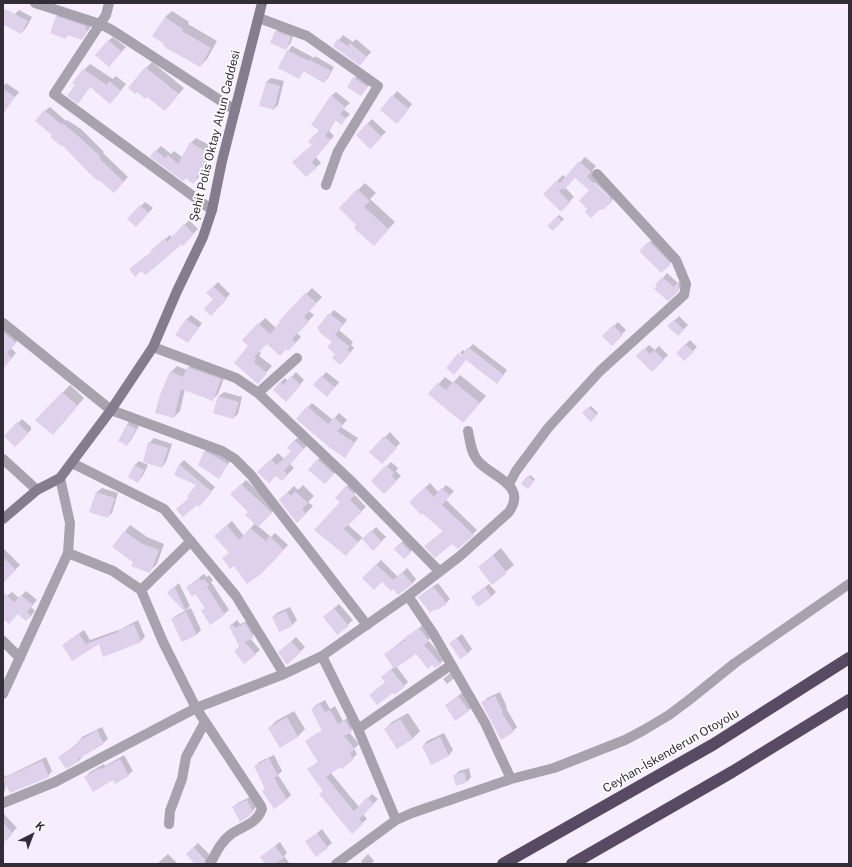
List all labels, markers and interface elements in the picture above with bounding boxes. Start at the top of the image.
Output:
street label: Şehit Polis Oktay Altun Caddesi [187,49,243,223]
street label: Ceyhan-İskenderun Otoyolu [600,706,742,796]
north arrow [12,815,52,855]
text: K [33,819,47,833]

